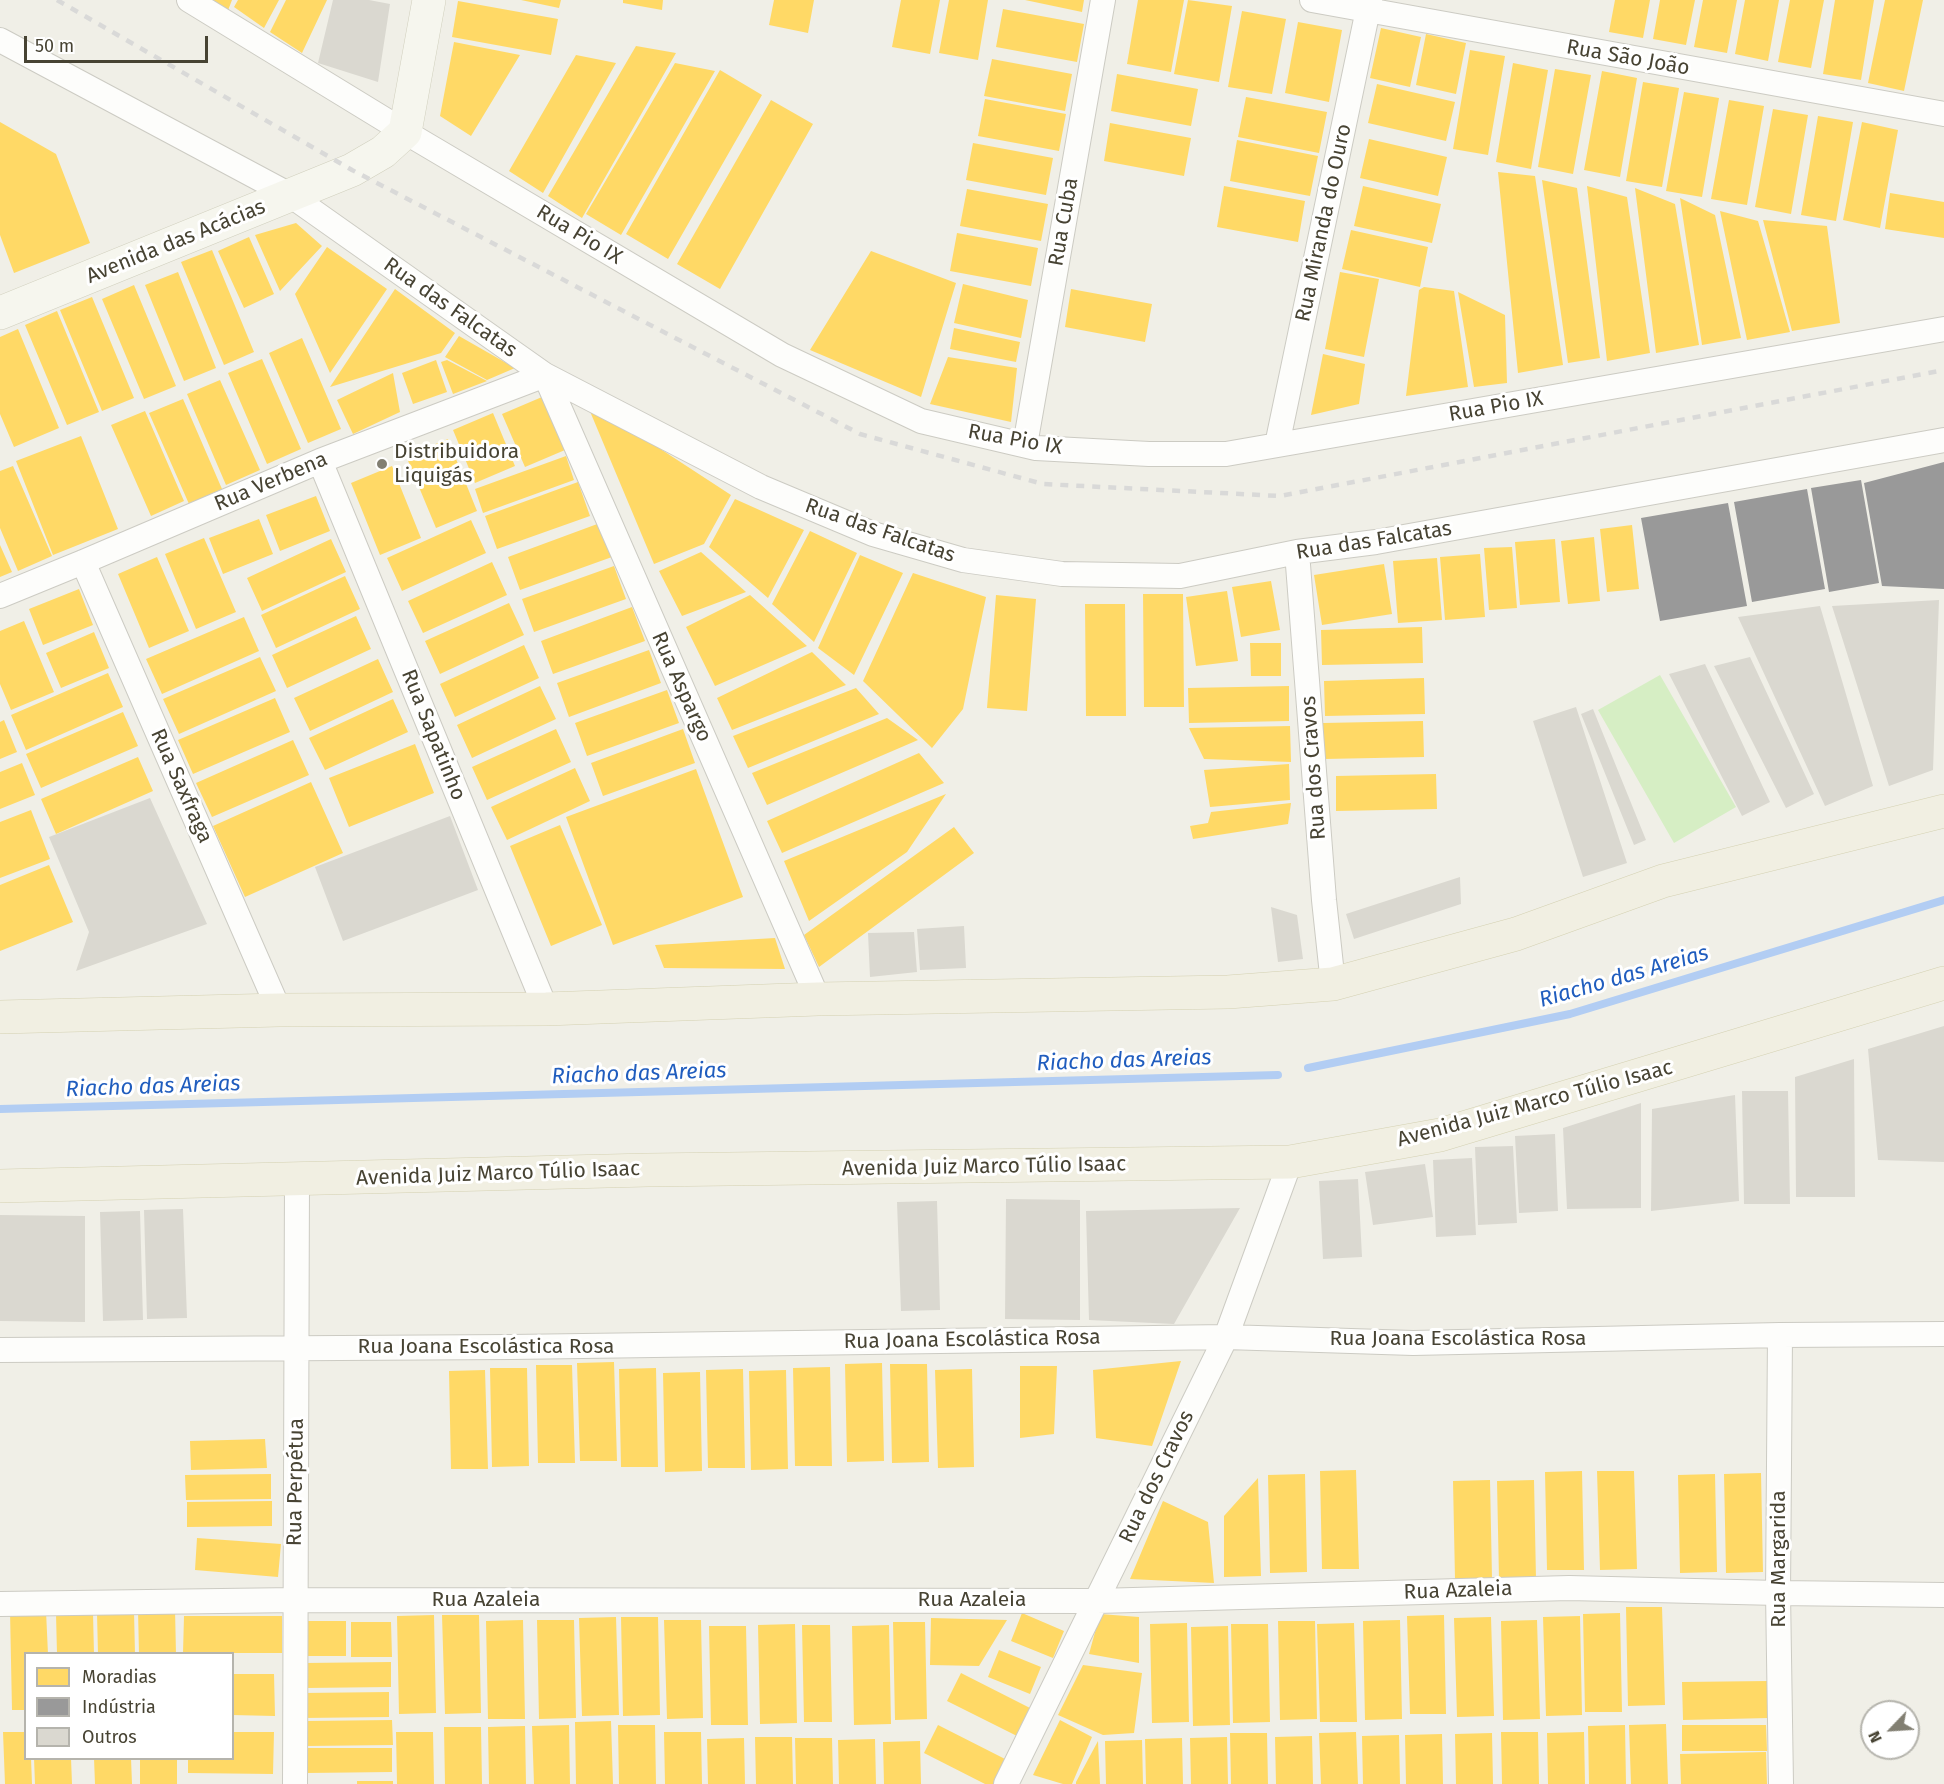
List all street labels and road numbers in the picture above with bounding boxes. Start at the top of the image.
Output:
street label: Rua São João [1564,35,1692,81]
street label: Rua Miranda do Ouro [1291,122,1357,324]
street label: Rua Cuba [1044,176,1084,268]
street label: Avenida das Acácias [83,195,269,289]
street label: Rua Pio IX [532,200,626,270]
street label: Rua das Falcatas [378,253,522,363]
street label: Rua Pio IX [1447,386,1545,428]
street label: Rua Pio IX [966,419,1064,461]
street label: Rua Verbena [211,447,331,517]
street label: Rua das Falcatas [802,494,958,568]
street label: Rua das Falcatas [1294,516,1454,566]
street label: Rua Aspargo [645,628,717,746]
street label: Rua Sapatinho [395,666,471,804]
street label: Rua dos Cravos [1296,695,1332,841]
street label: Rua Saxfraga [145,725,217,847]
street label: Avenida Juiz Marco Túlio Isaac [1394,1055,1676,1153]
street label: Avenida Juiz Marco Túlio Isaac [842,1152,1126,1182]
street label: Avenida Juiz Marco Túlio Isaac [356,1156,640,1192]
street label: Rua Joana Escolástica Rosa [843,1325,1101,1355]
street label: Rua Joana Escolástica Rosa [1330,1326,1586,1352]
street label: Rua Joana Escolástica Rosa [358,1334,614,1360]
street label: Rua dos Cravos [1114,1407,1200,1547]
street label: Rua Perpétua [282,1418,310,1546]
street label: Rua Margarida [1766,1490,1792,1628]
street label: Rua Azaleia [1403,1577,1513,1605]
street label: Rua Azaleia [432,1587,540,1613]
street label: Rua Azaleia [918,1587,1026,1613]

